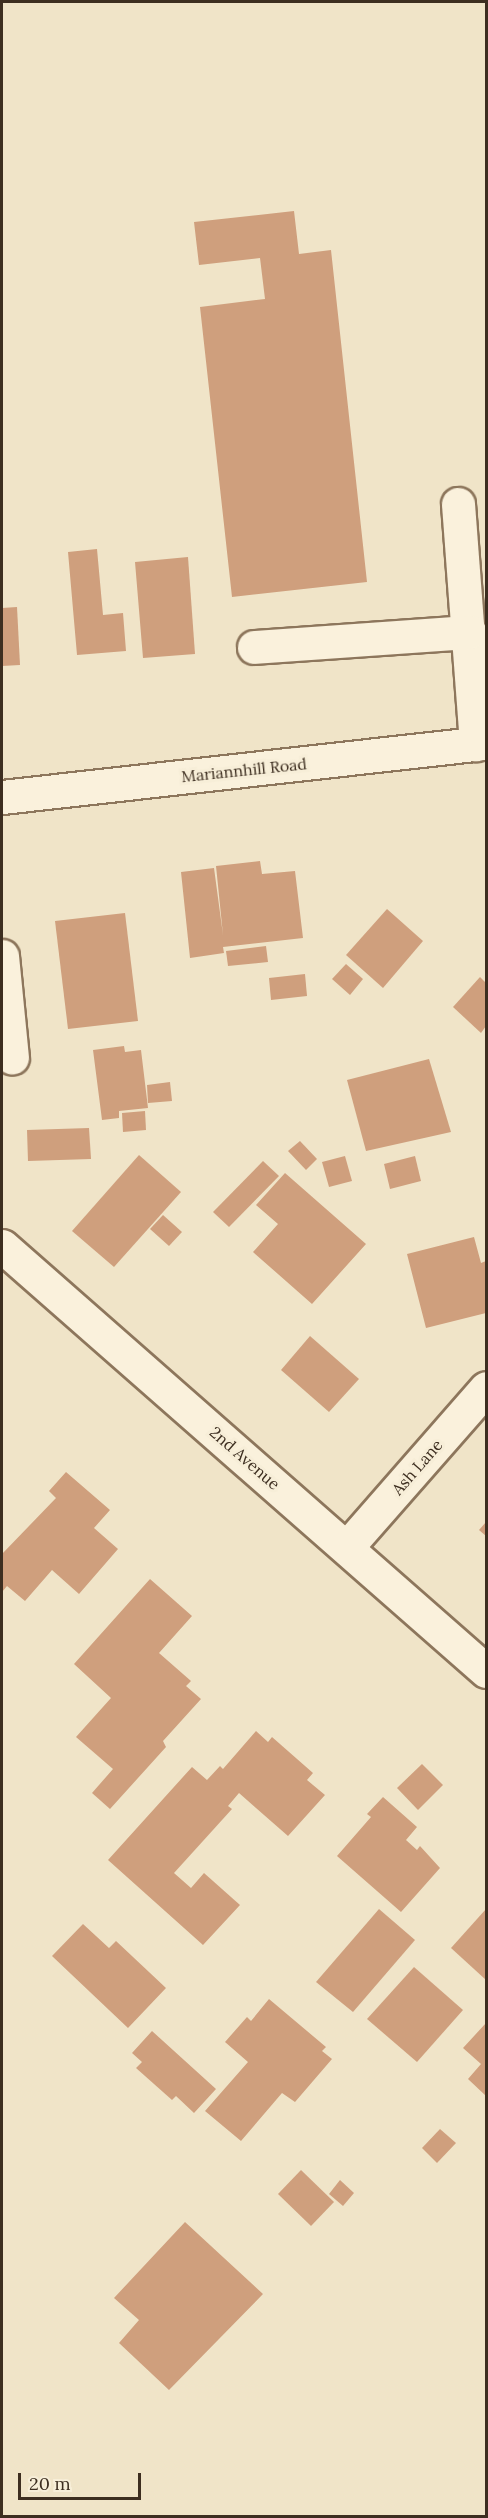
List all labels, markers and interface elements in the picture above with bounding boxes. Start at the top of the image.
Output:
street label: Mariannhill Road [180,754,308,786]
street label: 2nd Avenue [206,1422,284,1494]
street label: Ash Lane [388,1435,446,1499]
scale bar [21,2461,144,2499]
text: 20 m [29,2472,71,2495]

